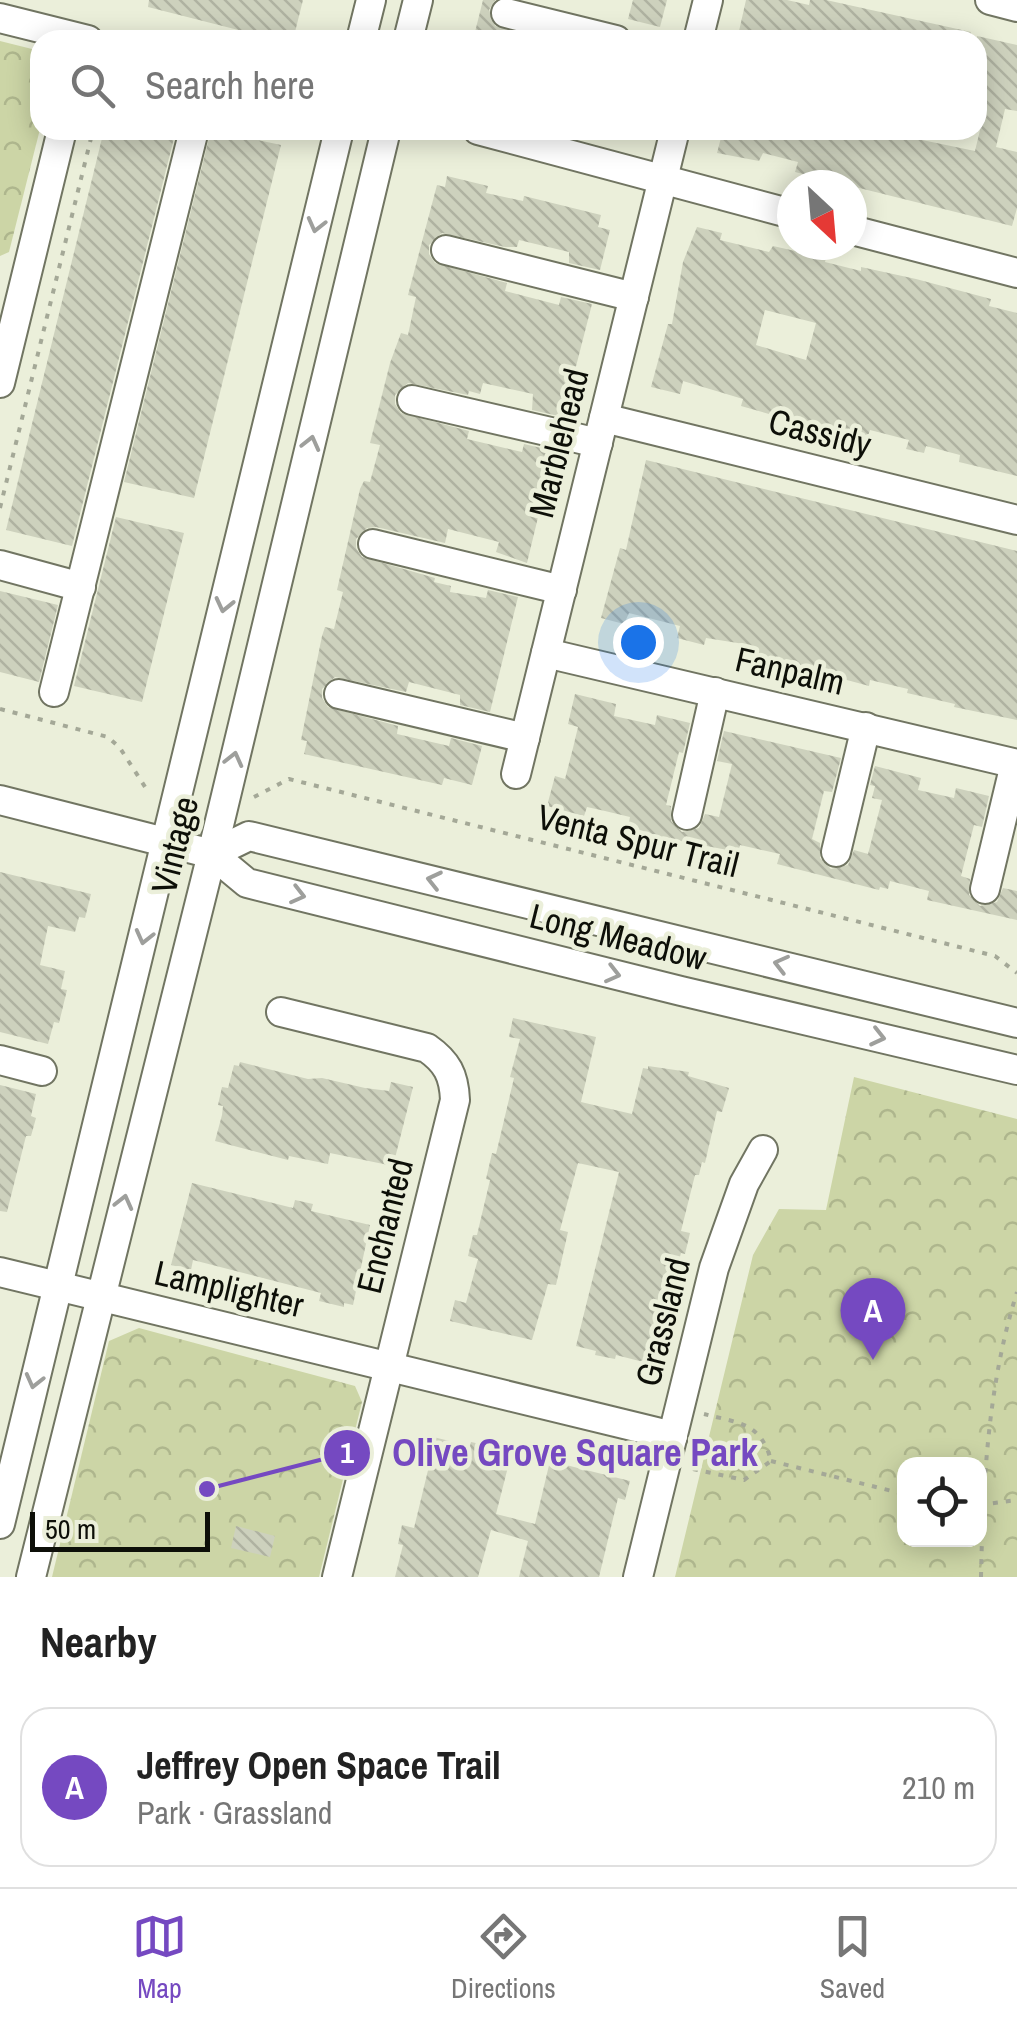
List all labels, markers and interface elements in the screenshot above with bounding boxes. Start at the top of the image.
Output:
search box [30,30,987,140]
icon: search [65,58,120,113]
text: Search here [145,60,315,111]
north arrow [777,170,867,260]
one-way arrow [307,216,328,233]
street label: Marblehead [517,364,600,522]
street label: Cassidy [764,397,877,468]
one-way arrow [299,435,320,452]
one-way arrow [215,596,236,613]
your location [613,617,664,668]
street label: Fanpalm [731,635,849,706]
one-way arrow [222,751,243,768]
street label: Vintage [140,791,209,898]
street label: Venta Spur Trail [533,793,744,888]
one-way arrow [426,871,443,892]
one-way arrow [289,884,306,905]
street label: Long Meadow [525,892,712,981]
one-way arrow [134,928,155,945]
one-way arrow [773,955,790,976]
one-way arrow [604,962,621,983]
one-way arrow [869,1025,886,1046]
street label: Enchanted [345,1154,424,1298]
one-way arrow [112,1194,133,1211]
street label: Lamplighter [150,1249,309,1329]
street label: Grassland [624,1253,701,1391]
pin: A [840,1278,906,1360]
one-way arrow [25,1372,46,1389]
callout: Olive Grove Square Park [322,1419,778,1487]
text: Olive Grove Square Park [392,1427,758,1478]
text: 1 [340,1432,354,1472]
map controls [897,1457,987,1547]
button: locate [897,1457,987,1547]
scale bar [30,1507,210,1552]
text: 50 m [45,1510,96,1548]
text: Nearby [40,1614,157,1670]
text: Jeffrey Open Space Trail [137,1740,501,1791]
text: A [65,1766,84,1809]
text: 210 m [902,1766,975,1809]
text: Park · Grassland [137,1791,332,1834]
tab: Map [132,1909,187,2007]
tab: Directions [451,1909,556,2007]
tab: Saved [820,1909,885,2007]

